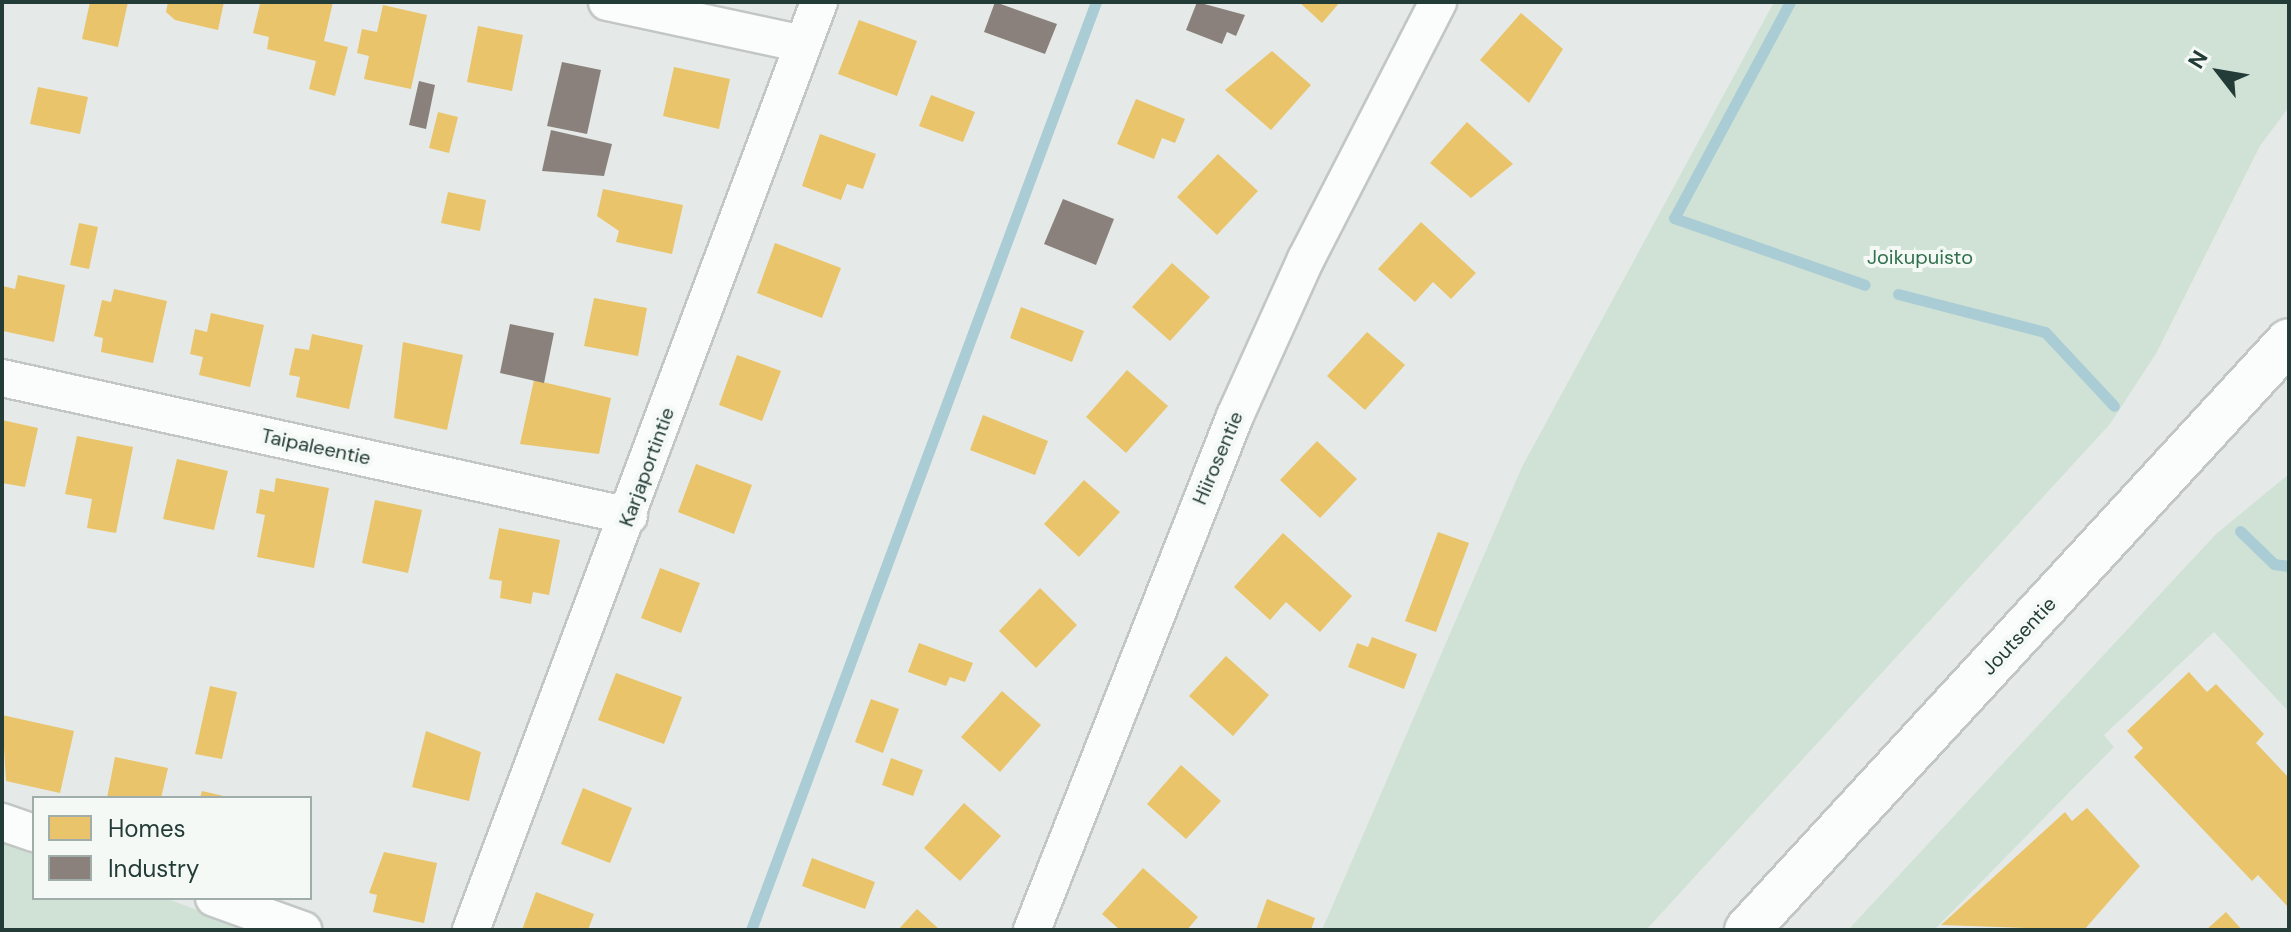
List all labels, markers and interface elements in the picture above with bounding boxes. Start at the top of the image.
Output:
north arrow [2179,32,2259,112]
text: N [2181,45,2215,74]
park label: Joikupuisto [1867,245,1973,269]
street label: Karjaportintie [614,404,680,530]
street label: Hiirosentie [1188,408,1248,508]
street label: Taipaleentie [259,424,373,470]
street label: Joutsentie [1977,592,2061,680]
legend [32,796,312,900]
text: Homes [108,813,186,844]
text: Industry [108,853,199,884]

